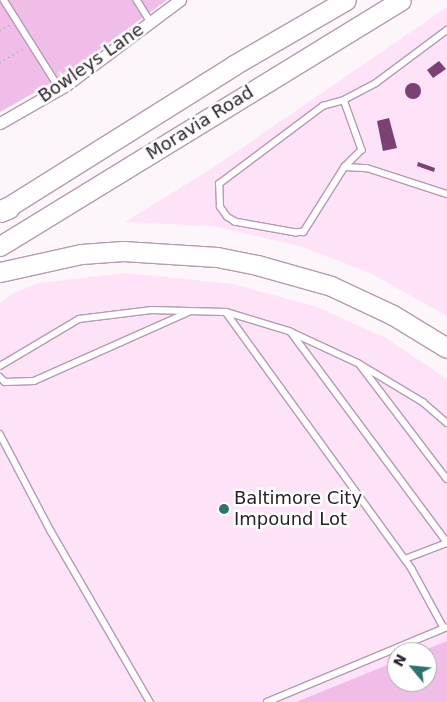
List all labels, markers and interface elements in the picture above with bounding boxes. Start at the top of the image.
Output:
street label: Bowleys Lane [34,19,148,107]
street label: Moravia Road [142,81,258,165]
place label: Baltimore City Impound Lot [234,488,362,530]
marker: Baltimore City Impound Lot [218,503,230,515]
north arrow [387,642,437,692]
text: N [390,651,409,669]

